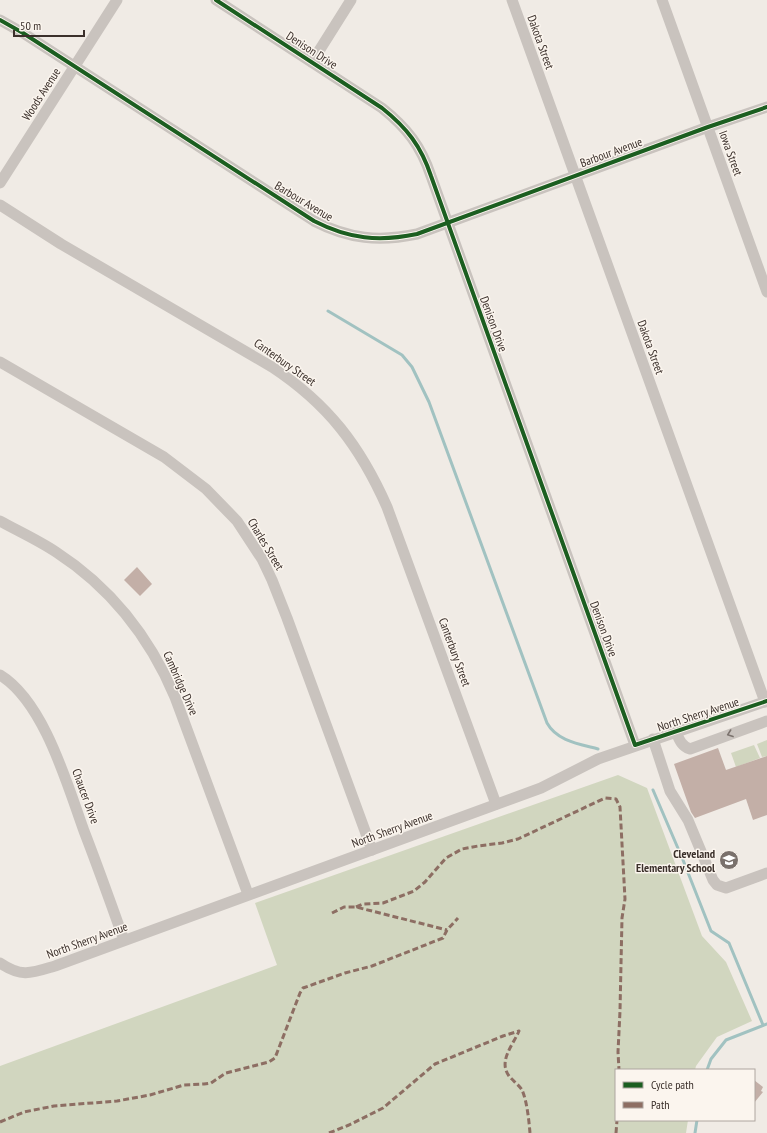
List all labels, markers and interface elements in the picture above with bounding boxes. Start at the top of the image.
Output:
scale bar [14,12,84,38]
street label: Dakota Street [524,13,558,72]
text: 50 m [20,18,41,33]
street label: Denison Drive [284,28,340,72]
street label: Woods Avenue [18,65,64,123]
street label: Iowa Street [716,128,746,178]
street label: Barbour Avenue [578,134,644,170]
street label: Barbour Avenue [272,178,336,224]
street label: Denison Drive [477,294,511,354]
street label: Dakota Street [634,318,668,377]
street label: Canterbury Street [251,335,319,389]
street label: Charles Street [245,515,288,573]
street label: Denison Drive [587,599,621,659]
street label: Canterbury Street [436,616,475,689]
street label: Cambridge Drive [160,649,202,717]
street label: North Sherry Avenue [655,694,741,734]
one-way arrow [727,730,734,738]
street label: Chaucer Drive [69,766,103,826]
street label: North Sherry Avenue [349,807,435,851]
place label: Cleveland Elementary School [636,846,715,875]
school or university icon: Cleveland Elementary School [718,849,740,871]
street label: North Sherry Avenue [44,918,130,962]
legend [615,1069,755,1121]
text: Cycle path [651,1077,694,1092]
text: Path [651,1097,669,1112]

